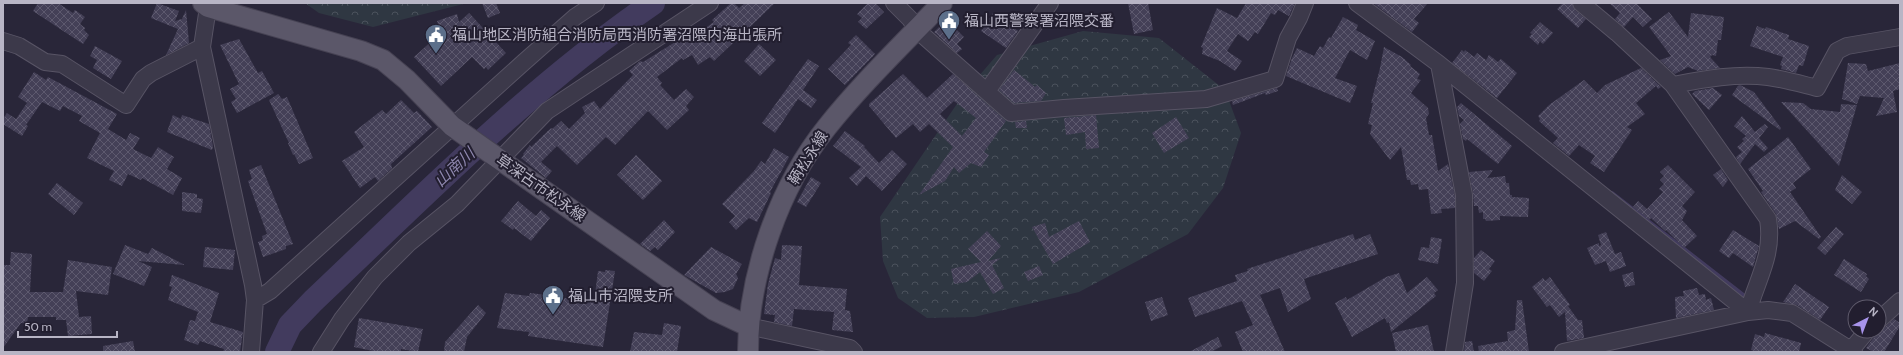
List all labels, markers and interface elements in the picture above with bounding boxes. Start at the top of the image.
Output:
public building icon: 福山西警察署沼隈交番 [936,8,962,41]
place label: 福山西警察署沼隈交番 [964,12,1114,30]
public building icon: 福山地区消防組合消防局西消防署沼隈内海出張所 [423,22,449,55]
place label: 福山地区消防組合消防局西消防署沼隈内海出張所 [452,26,782,44]
street label: 鞆松永線 [784,128,832,188]
water label: 山南川 [430,143,480,191]
street label: 草深古市松永線 [493,151,589,225]
public building icon: 福山市沼隈支所 [540,283,566,316]
place label: 福山市沼隈支所 [568,287,673,305]
north arrow [1847,299,1887,339]
text: N [1866,304,1881,319]
scale bar [18,313,117,339]
text: 50 m [24,319,52,334]

